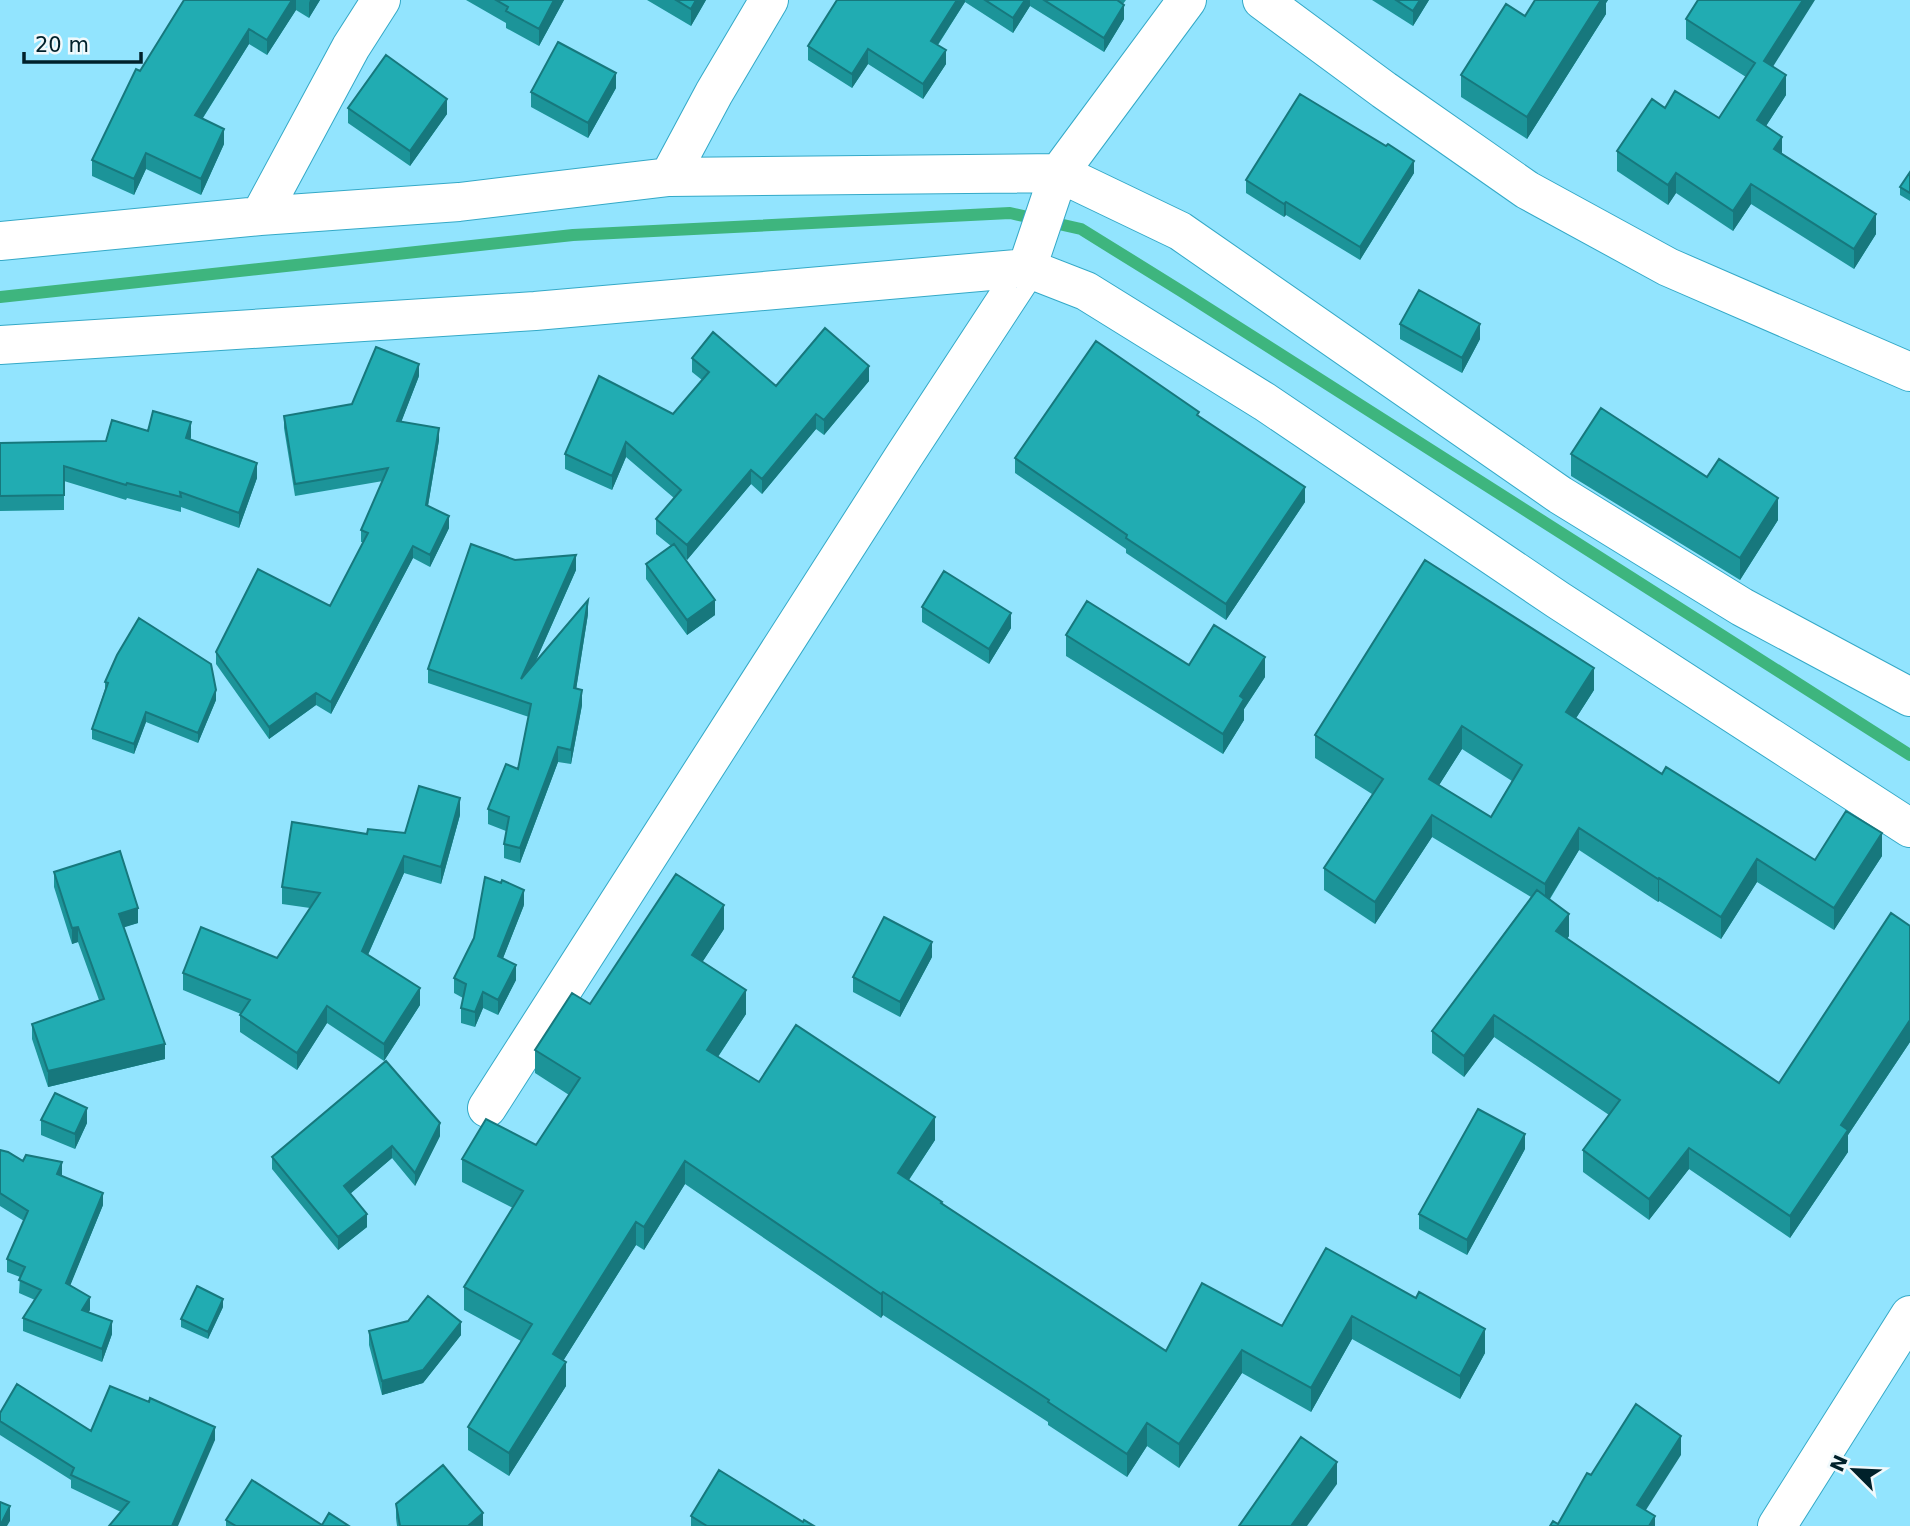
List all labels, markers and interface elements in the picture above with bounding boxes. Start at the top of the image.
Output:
scale bar [24,21,142,65]
text: 20 m [35,33,89,57]
north arrow [1819,1435,1889,1505]
text: N [1825,1451,1852,1475]

